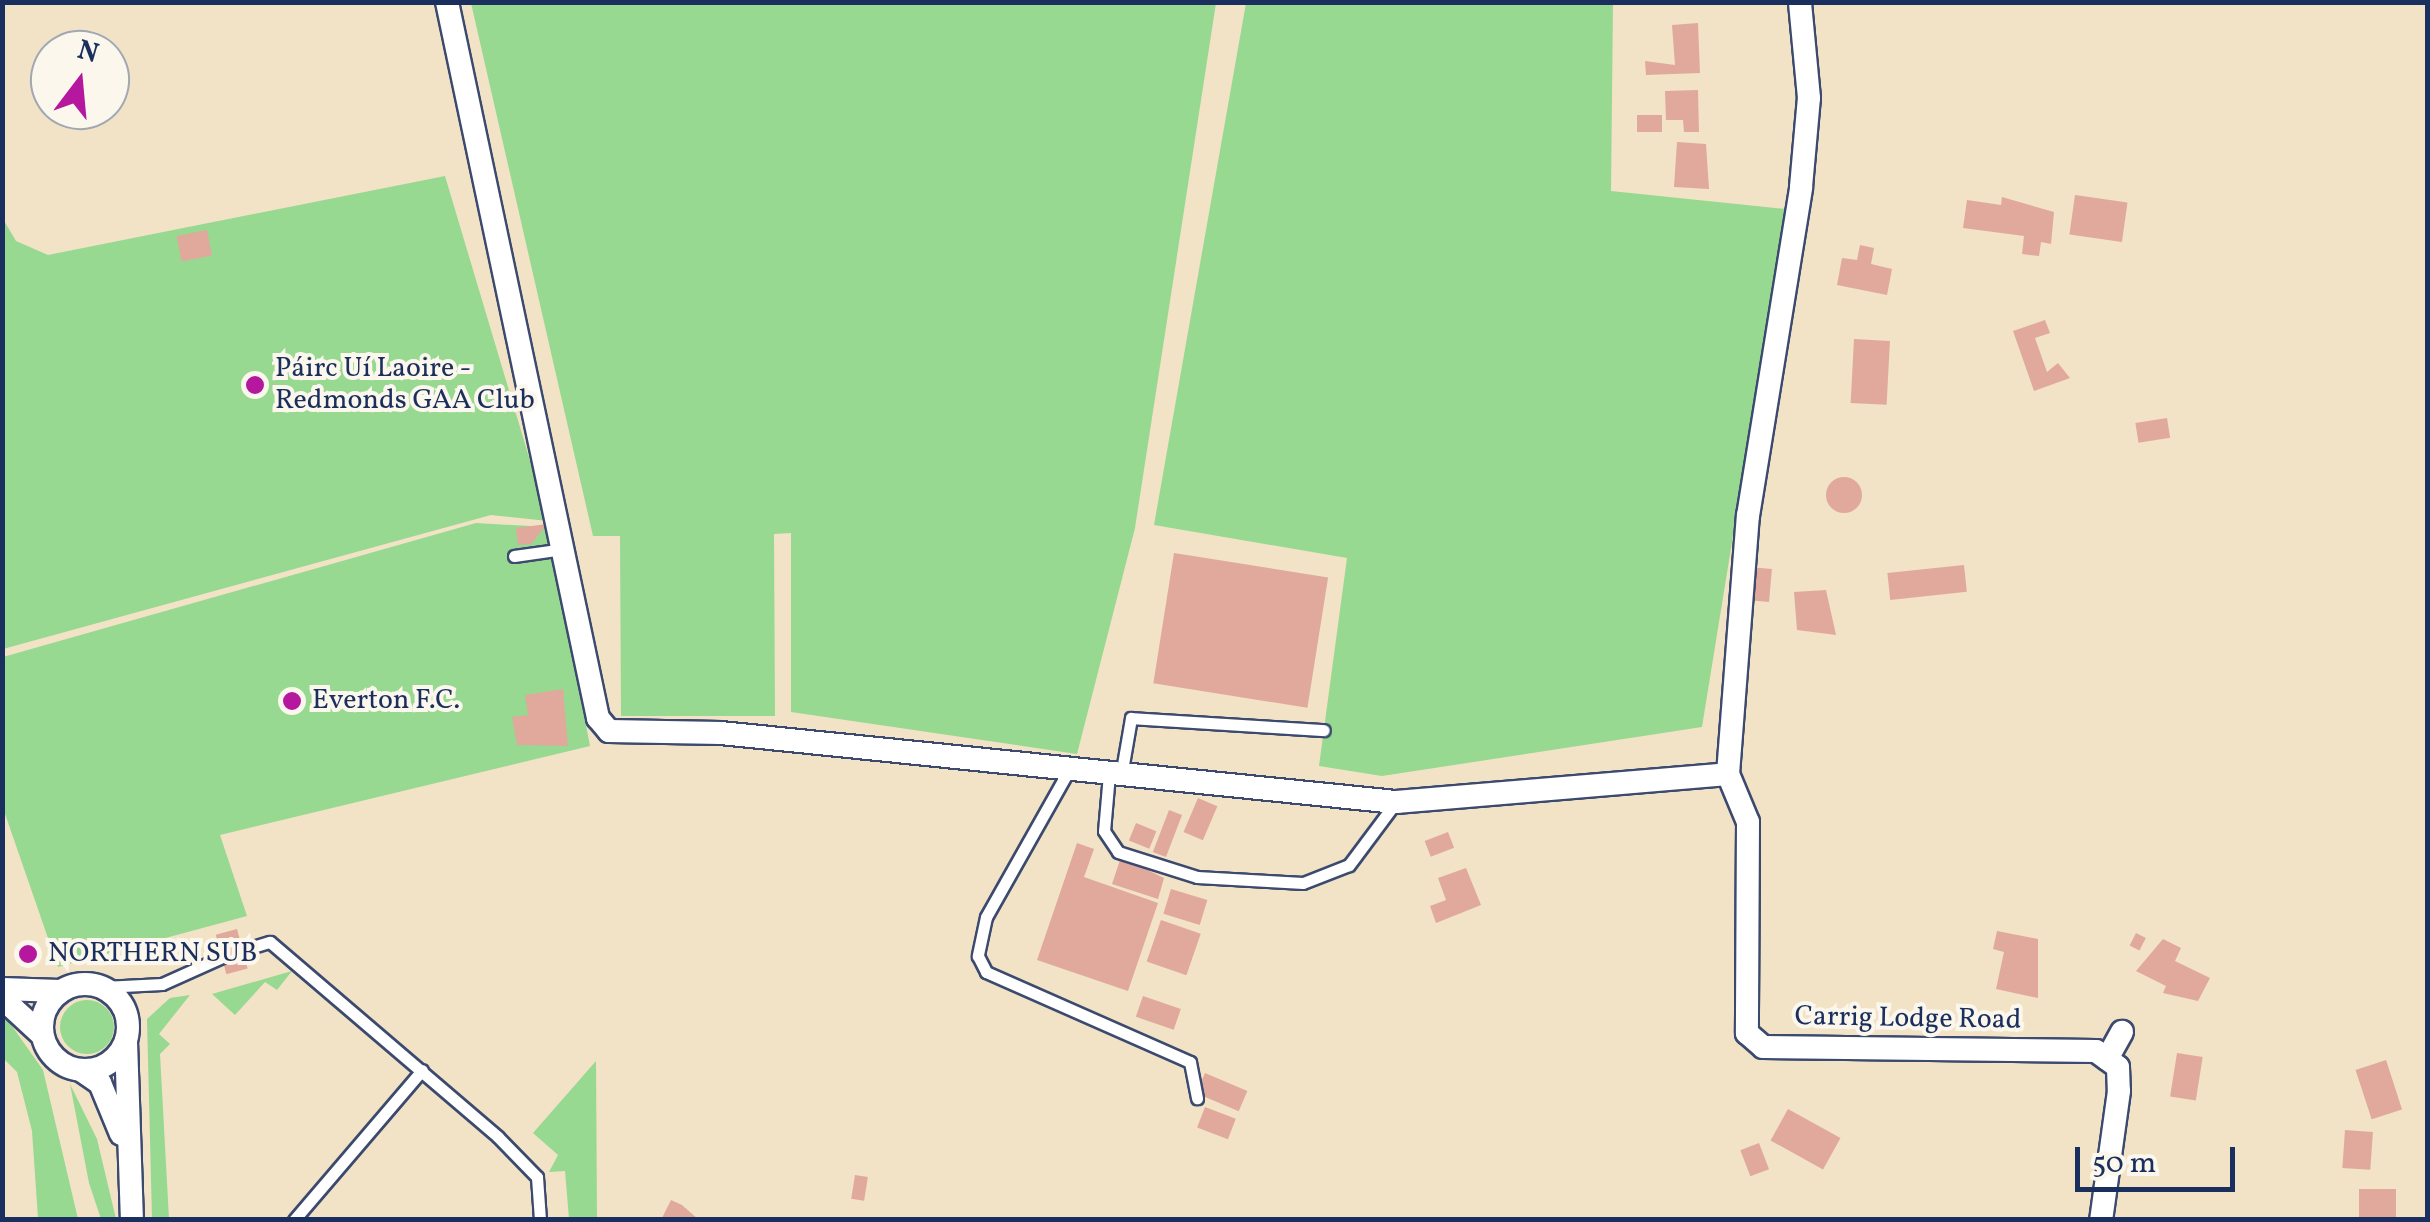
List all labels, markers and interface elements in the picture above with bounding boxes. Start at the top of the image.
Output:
north arrow [30,30,130,130]
text: N [73,31,103,74]
place label: Páirc Uí Laoire - Redmonds GAA Club [275,352,535,418]
marker: Páirc Uí Laoire - Redmonds GAA Club [244,374,266,396]
place label: Everton F.C. [312,684,460,718]
marker: Everton F.C. [281,690,303,712]
place label: NORTHERN SUB [48,937,257,971]
marker: NORTHERN SUB [17,943,39,965]
street label: Carrig Lodge Road [1794,1000,2022,1038]
scale bar [2080,1127,2240,1189]
text: 50 m [2092,1143,2156,1185]

